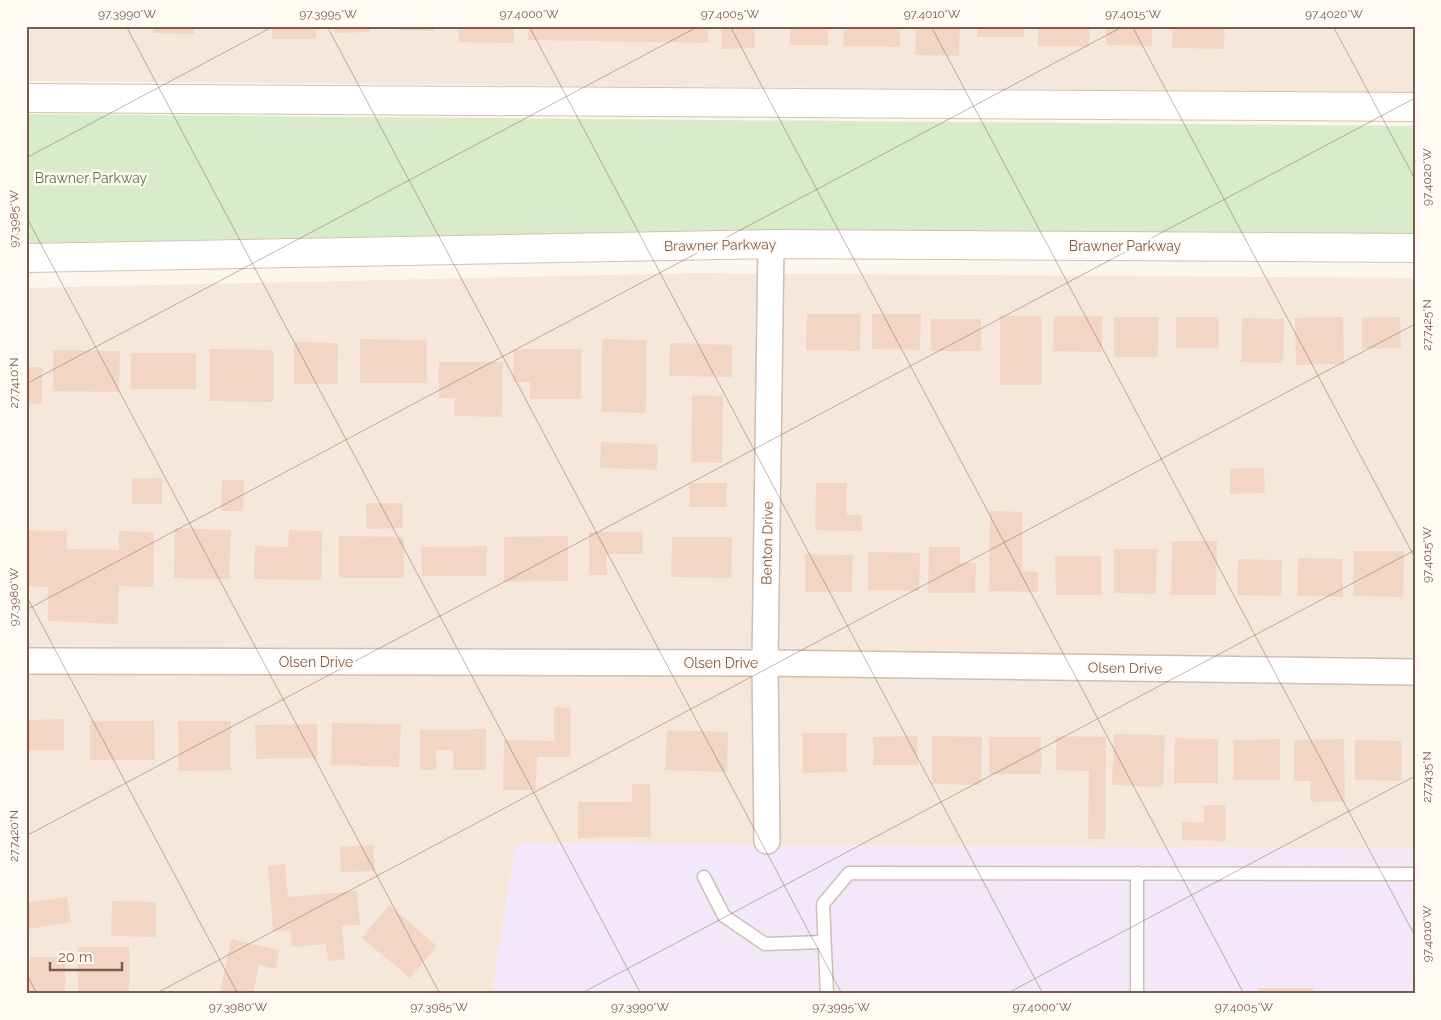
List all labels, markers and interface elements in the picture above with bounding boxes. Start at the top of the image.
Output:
text: 97.3990°W [98,7,157,21]
text: 97.3995°W [299,7,357,21]
text: 97.4000°W [500,7,559,21]
text: 97.4005°W [701,7,760,21]
text: 97.4010°W [904,7,961,21]
text: 97.4015°W [1105,7,1162,21]
text: 97.4020°W [1305,7,1363,21]
text: 97.4020°W [1420,148,1434,206]
park label: Brawner Parkway [35,170,148,186]
text: 97.3985°W [7,190,21,248]
street label: Brawner Parkway [664,236,777,254]
street label: Brawner Parkway [1069,238,1182,254]
text: 27.7425°N [1420,299,1434,351]
text: 27.7410°N [7,358,21,408]
street label: Benton Drive [758,501,776,585]
text: 97.4015°W [1420,526,1434,583]
text: 97.3980°W [7,567,21,626]
street label: Olsen Drive [279,654,353,670]
street label: Olsen Drive [684,655,758,671]
street label: Olsen Drive [1088,659,1162,677]
text: 27.7435°N [1420,751,1434,803]
text: 27.7420°N [7,810,21,862]
text: 97.4010°W [1420,905,1434,962]
scale bar [50,940,122,972]
text: 20 m [58,948,93,966]
text: 97.3980°W [209,1000,268,1014]
text: 97.3985°W [410,1000,468,1014]
text: 97.3990°W [611,1000,670,1014]
text: 97.3995°W [812,1000,870,1014]
text: 97.4000°W [1013,1000,1072,1014]
text: 97.4005°W [1215,1000,1274,1014]

